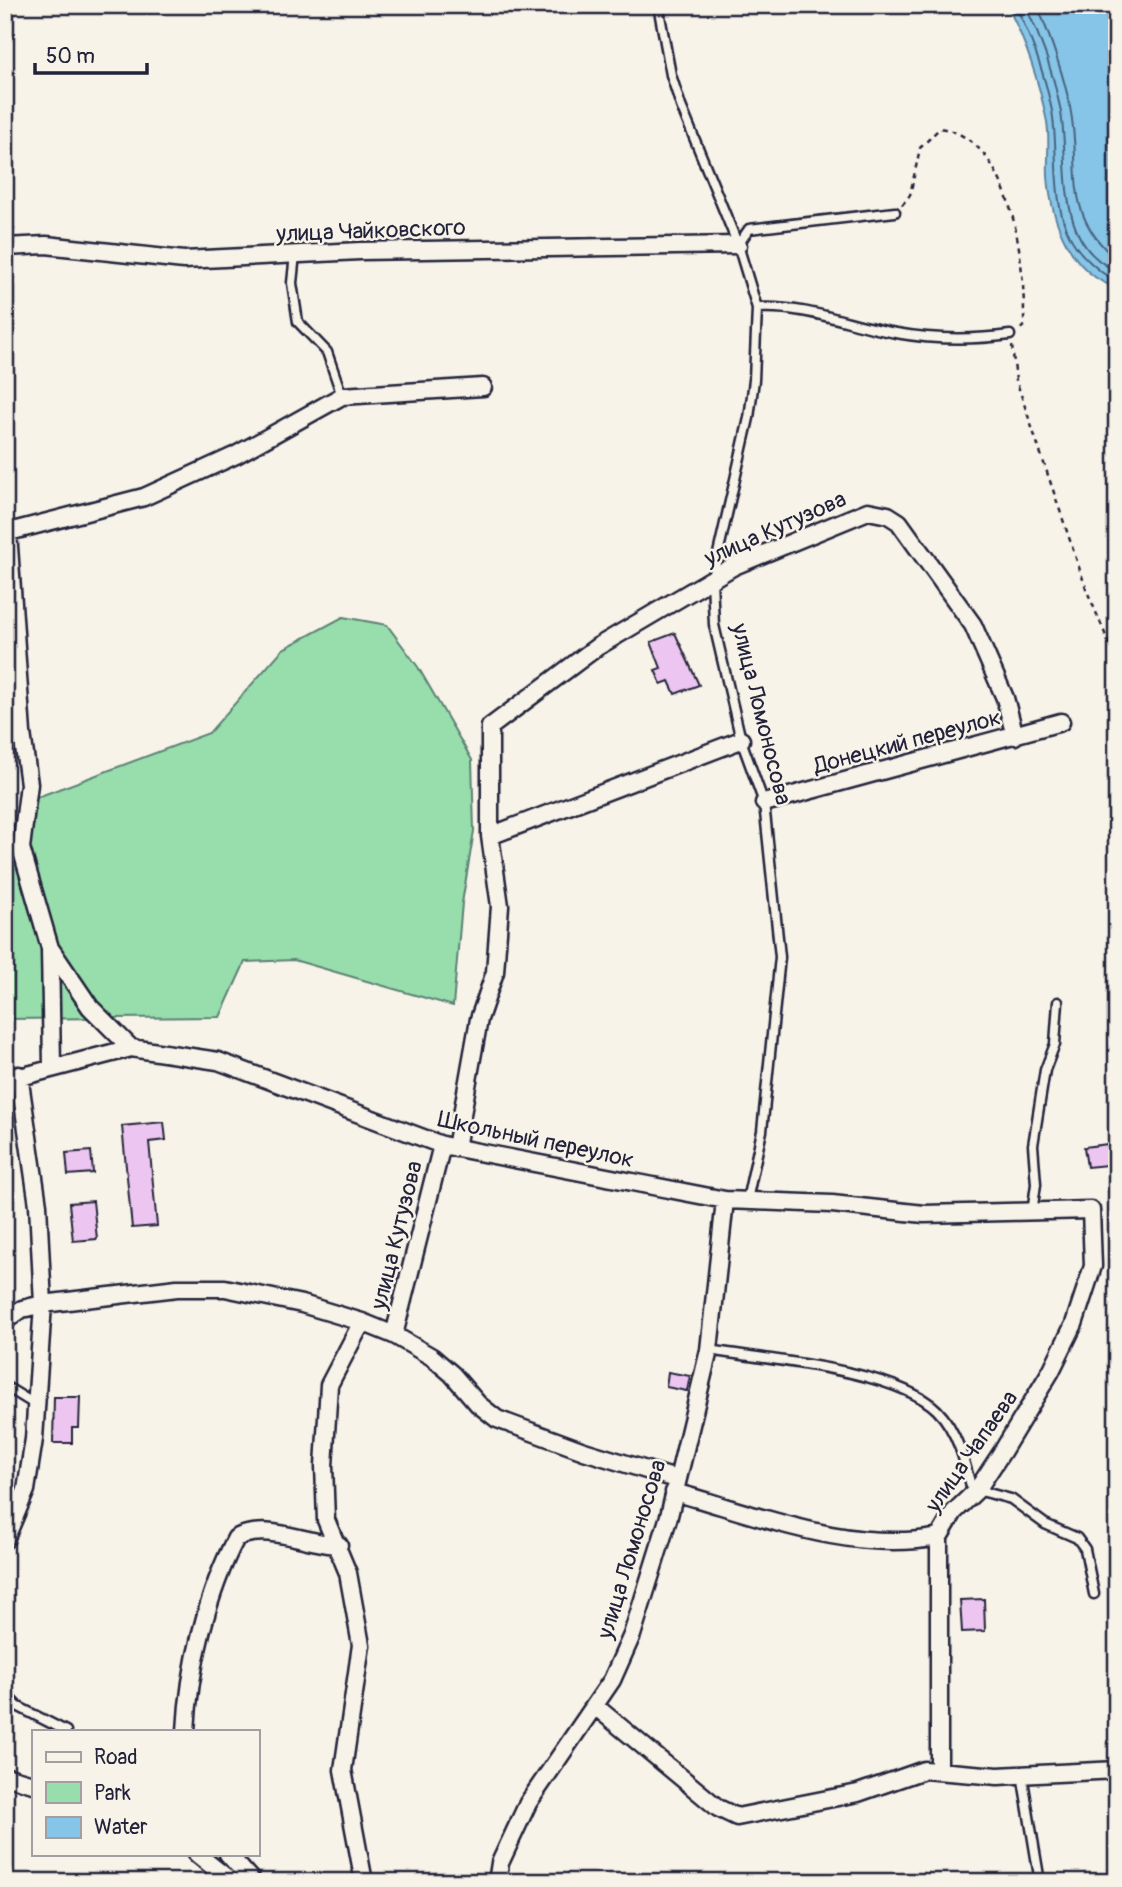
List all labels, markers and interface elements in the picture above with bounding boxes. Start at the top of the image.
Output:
scale bar [35,32,147,76]
text: 50 m [46,43,95,70]
street label: улица Чайковского [275,213,466,248]
street label: улица Кутузова [699,484,851,573]
street label: улица Ломоносова [725,620,798,808]
street label: Донецкий переулок [809,702,1004,781]
street label: Школьный переулок [435,1105,637,1174]
street label: улица Кутузова [364,1158,429,1313]
street label: улица Чапаева [918,1385,1024,1519]
street label: улица Ломоносова [590,1456,673,1643]
legend [32,1730,259,1856]
text: Road [94,1744,138,1771]
text: Park [94,1780,131,1807]
text: Water [94,1814,148,1841]

